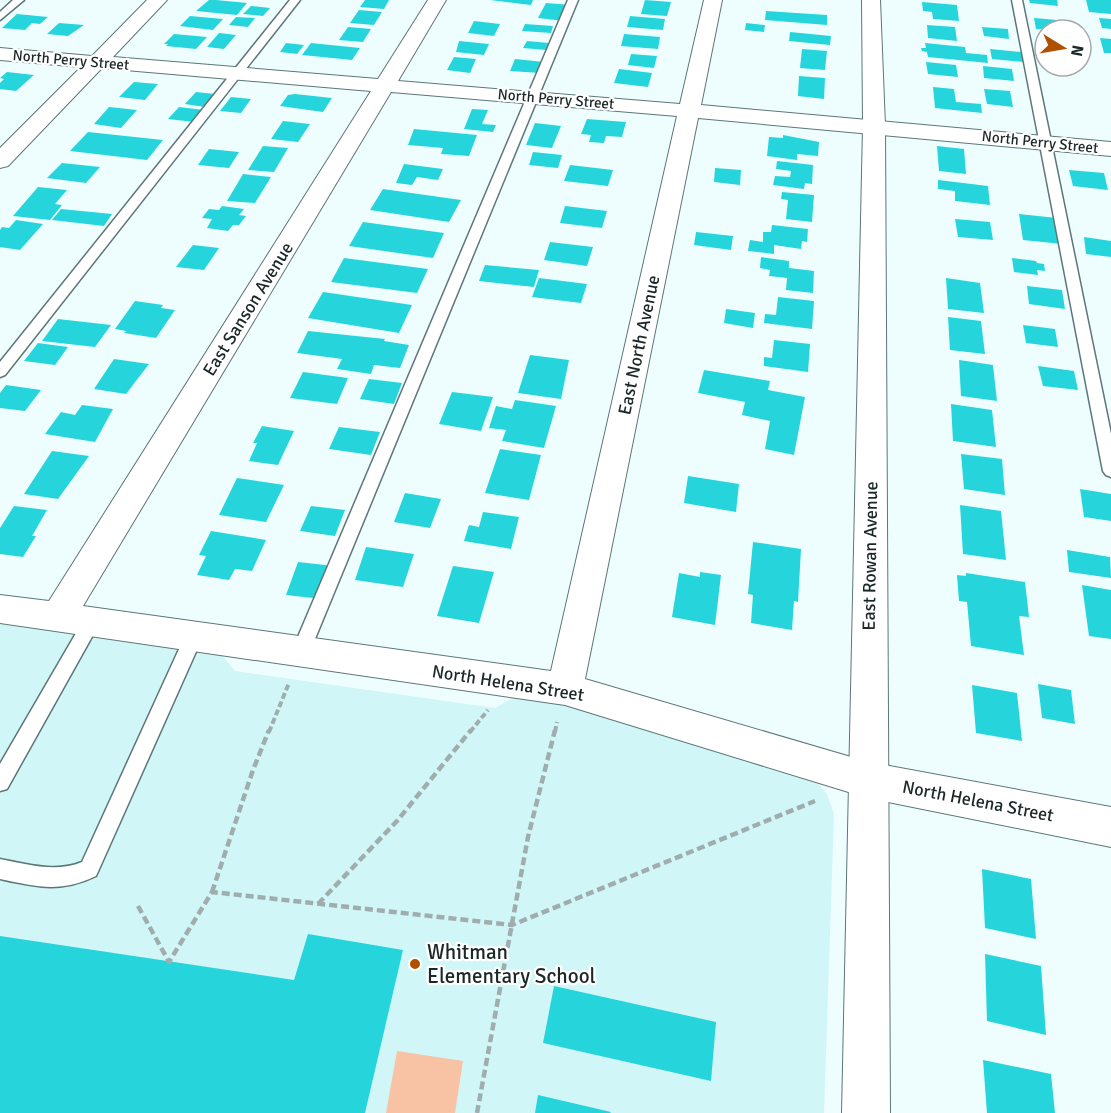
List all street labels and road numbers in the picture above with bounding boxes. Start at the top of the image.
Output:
street label: North Perry Street [12,46,130,74]
street label: North Perry Street [497,85,615,113]
street label: North Perry Street [981,127,1099,157]
street label: East Sanson Avenue [198,238,298,380]
street label: East North Avenue [613,273,665,417]
street label: East Rowan Avenue [858,481,882,631]
street label: North Helena Street [430,660,586,706]
street label: North Helena Street [900,776,1056,826]

